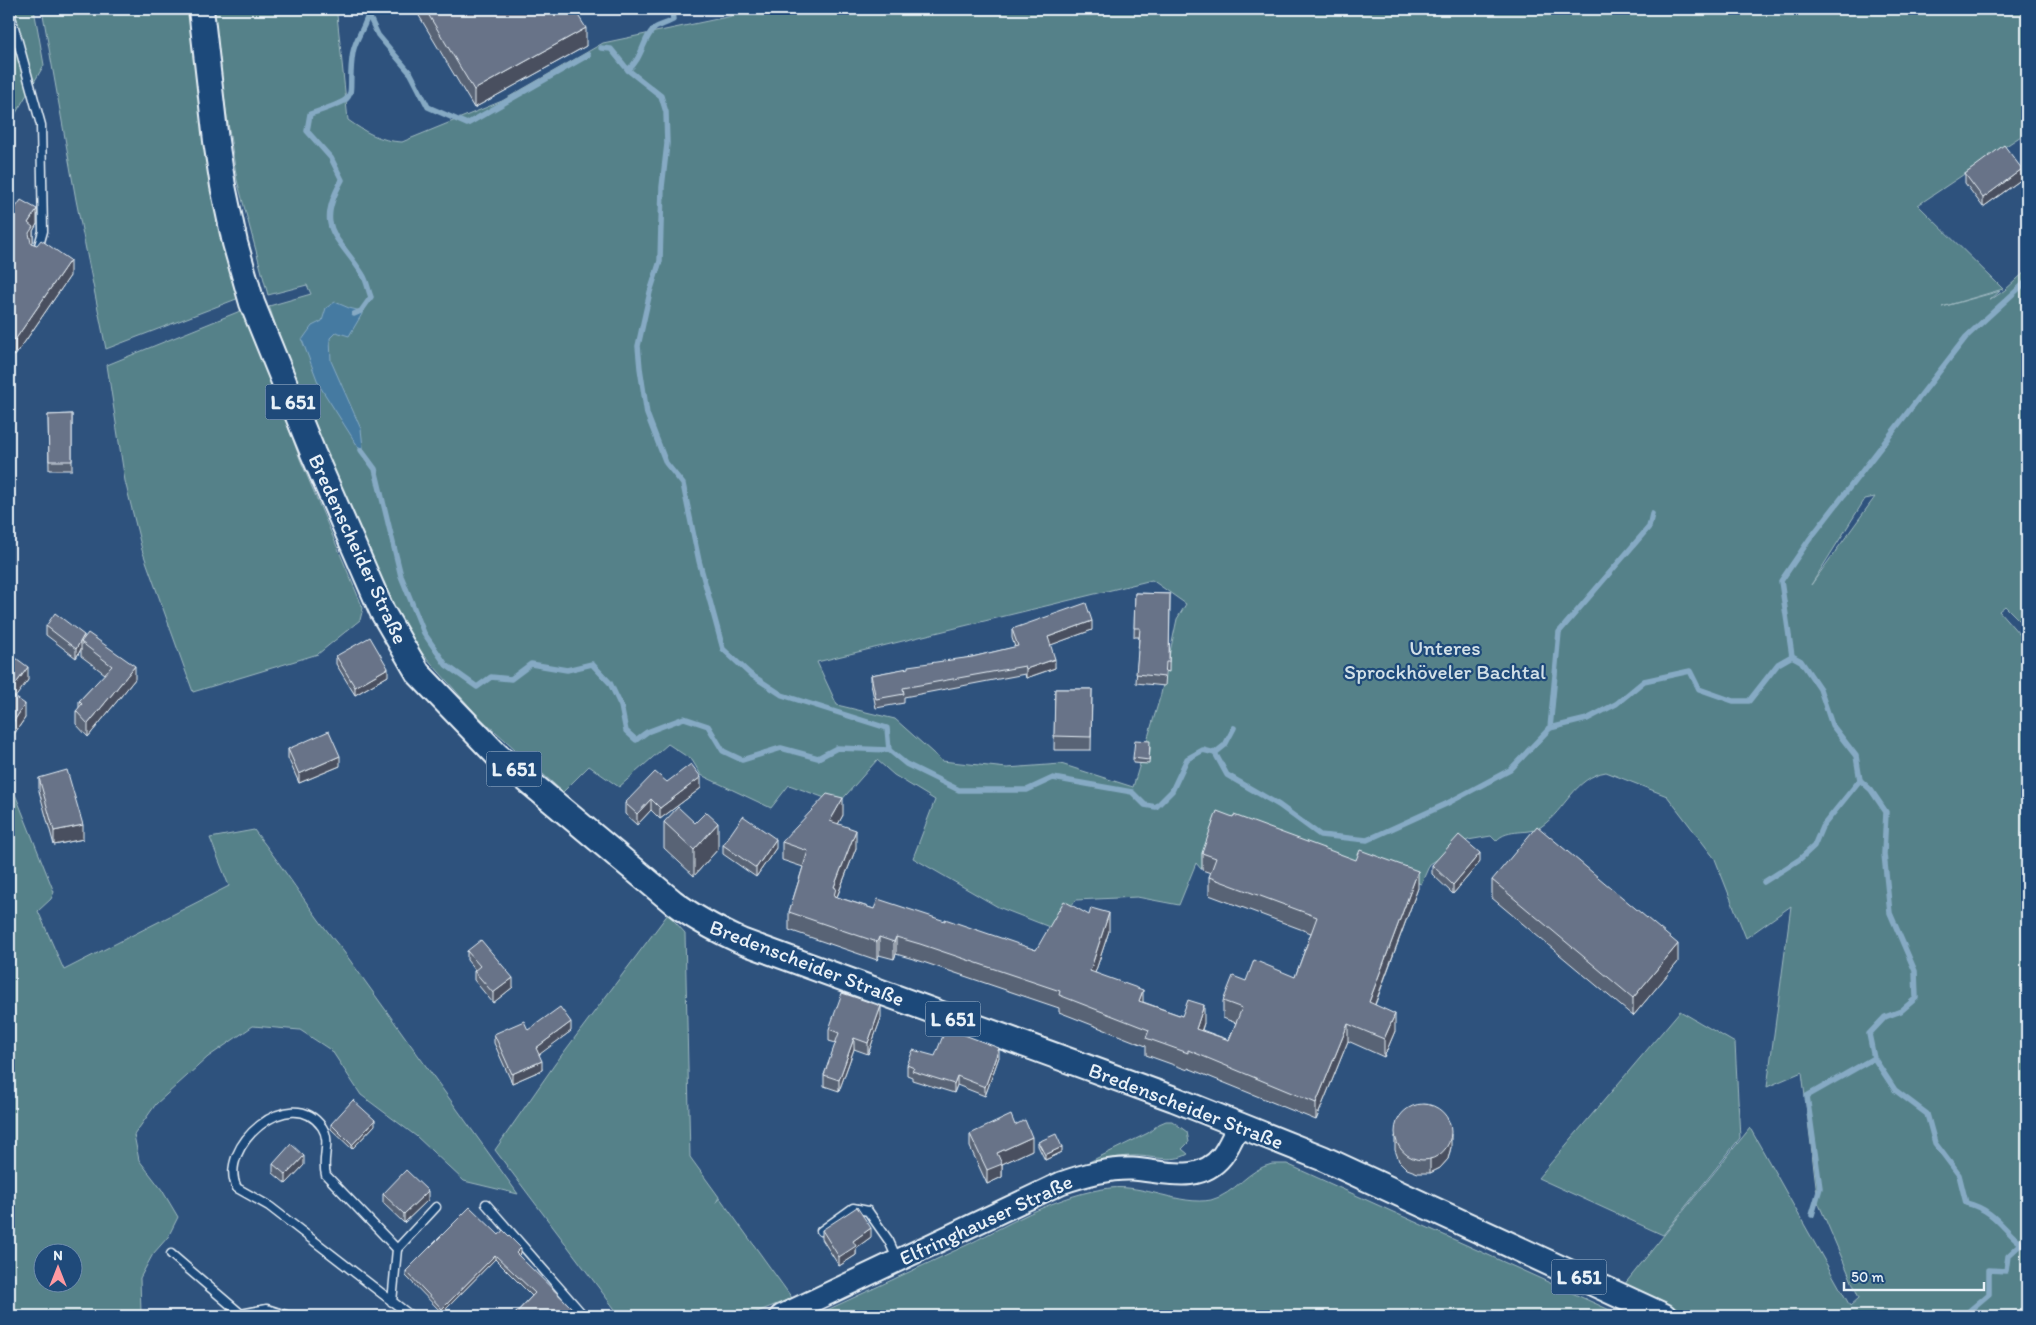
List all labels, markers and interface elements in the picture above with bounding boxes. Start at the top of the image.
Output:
road number: L 651 [266,384,320,420]
street label: Bredenscheider Straße [303,450,413,648]
park label: Unteres Sprockhöveler Bachtal [1344,635,1546,684]
road number: L 651 [486,752,542,786]
street label: Bredenscheider Straße [706,914,908,1011]
road number: L 651 [926,1002,980,1036]
street label: Bredenscheider Straße [1085,1057,1287,1154]
street label: Elfringhauser Straße [895,1168,1076,1271]
north arrow [32,1242,82,1292]
text: N [53,1247,63,1264]
road number: L 651 [1552,1260,1606,1294]
scale bar [1844,1260,1984,1292]
text: 50 m [1851,1268,1884,1286]

